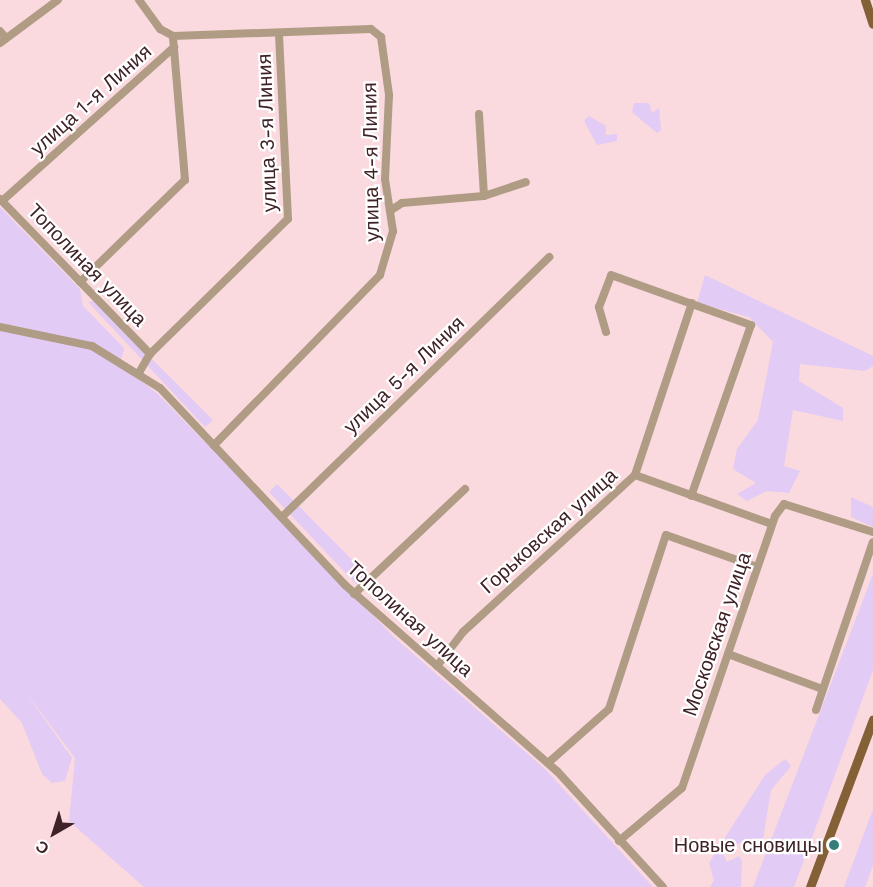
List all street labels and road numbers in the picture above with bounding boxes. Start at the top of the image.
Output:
street label: улица 1-я Линия [25,39,157,161]
street label: улица 3-я Линия [252,53,282,213]
street label: улица 4-я Линия [358,82,384,242]
street label: Тополиная улица [22,199,152,331]
street label: улица 5-я Линия [339,311,469,439]
street label: Горьковская улица [476,463,622,599]
street label: Московская улица [678,549,756,719]
street label: Тополиная улица [342,556,478,682]

